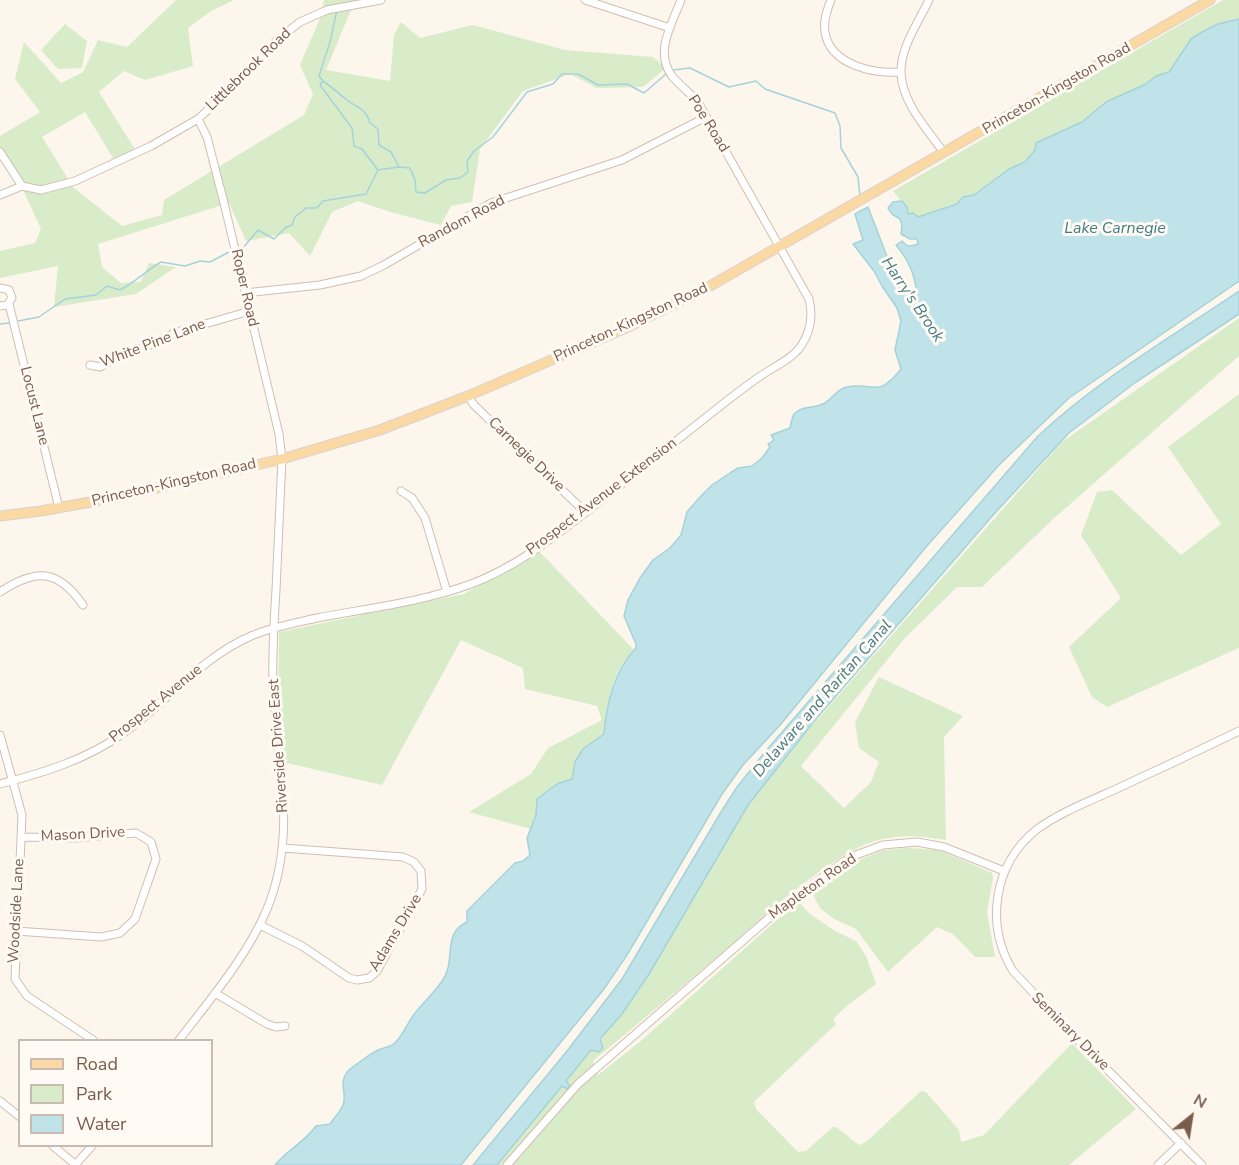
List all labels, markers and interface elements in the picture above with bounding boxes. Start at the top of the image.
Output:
street label: Littlebrook Road [203,25,295,115]
street label: Princeton-Kingston Road [980,39,1134,139]
street label: Poe Road [683,92,733,156]
street label: Random Road [416,192,508,252]
water label: Lake Carnegie [1064,219,1166,239]
street label: Roper Road [226,247,262,329]
water label: Harry's Brook [877,254,947,346]
street label: Princeton-Kingston Road [551,279,711,367]
street label: White Pine Lane [98,316,208,372]
street label: Locust Lane [16,365,52,447]
street label: Carnegie Drive [484,414,568,496]
street label: Prospect Avenue Extension [523,435,681,559]
street label: Princeton-Kingston Road [90,455,258,511]
water label: Delaware and Raritan Canal [750,617,896,781]
street label: Prospect Avenue [106,661,206,747]
street label: Riverside Drive East [265,678,293,814]
street label: Mason Drive [40,824,126,846]
street label: Mapleton Road [766,850,860,924]
street label: Woodside Lane [5,858,29,964]
street label: Adams Drive [366,891,426,975]
street label: Seminary Drive [1027,989,1113,1075]
legend [18,1039,213,1147]
text: Road [76,1052,118,1076]
text: Park [76,1082,112,1106]
north arrow [1161,1087,1221,1147]
text: N [1189,1089,1211,1114]
text: Water [76,1112,127,1136]

